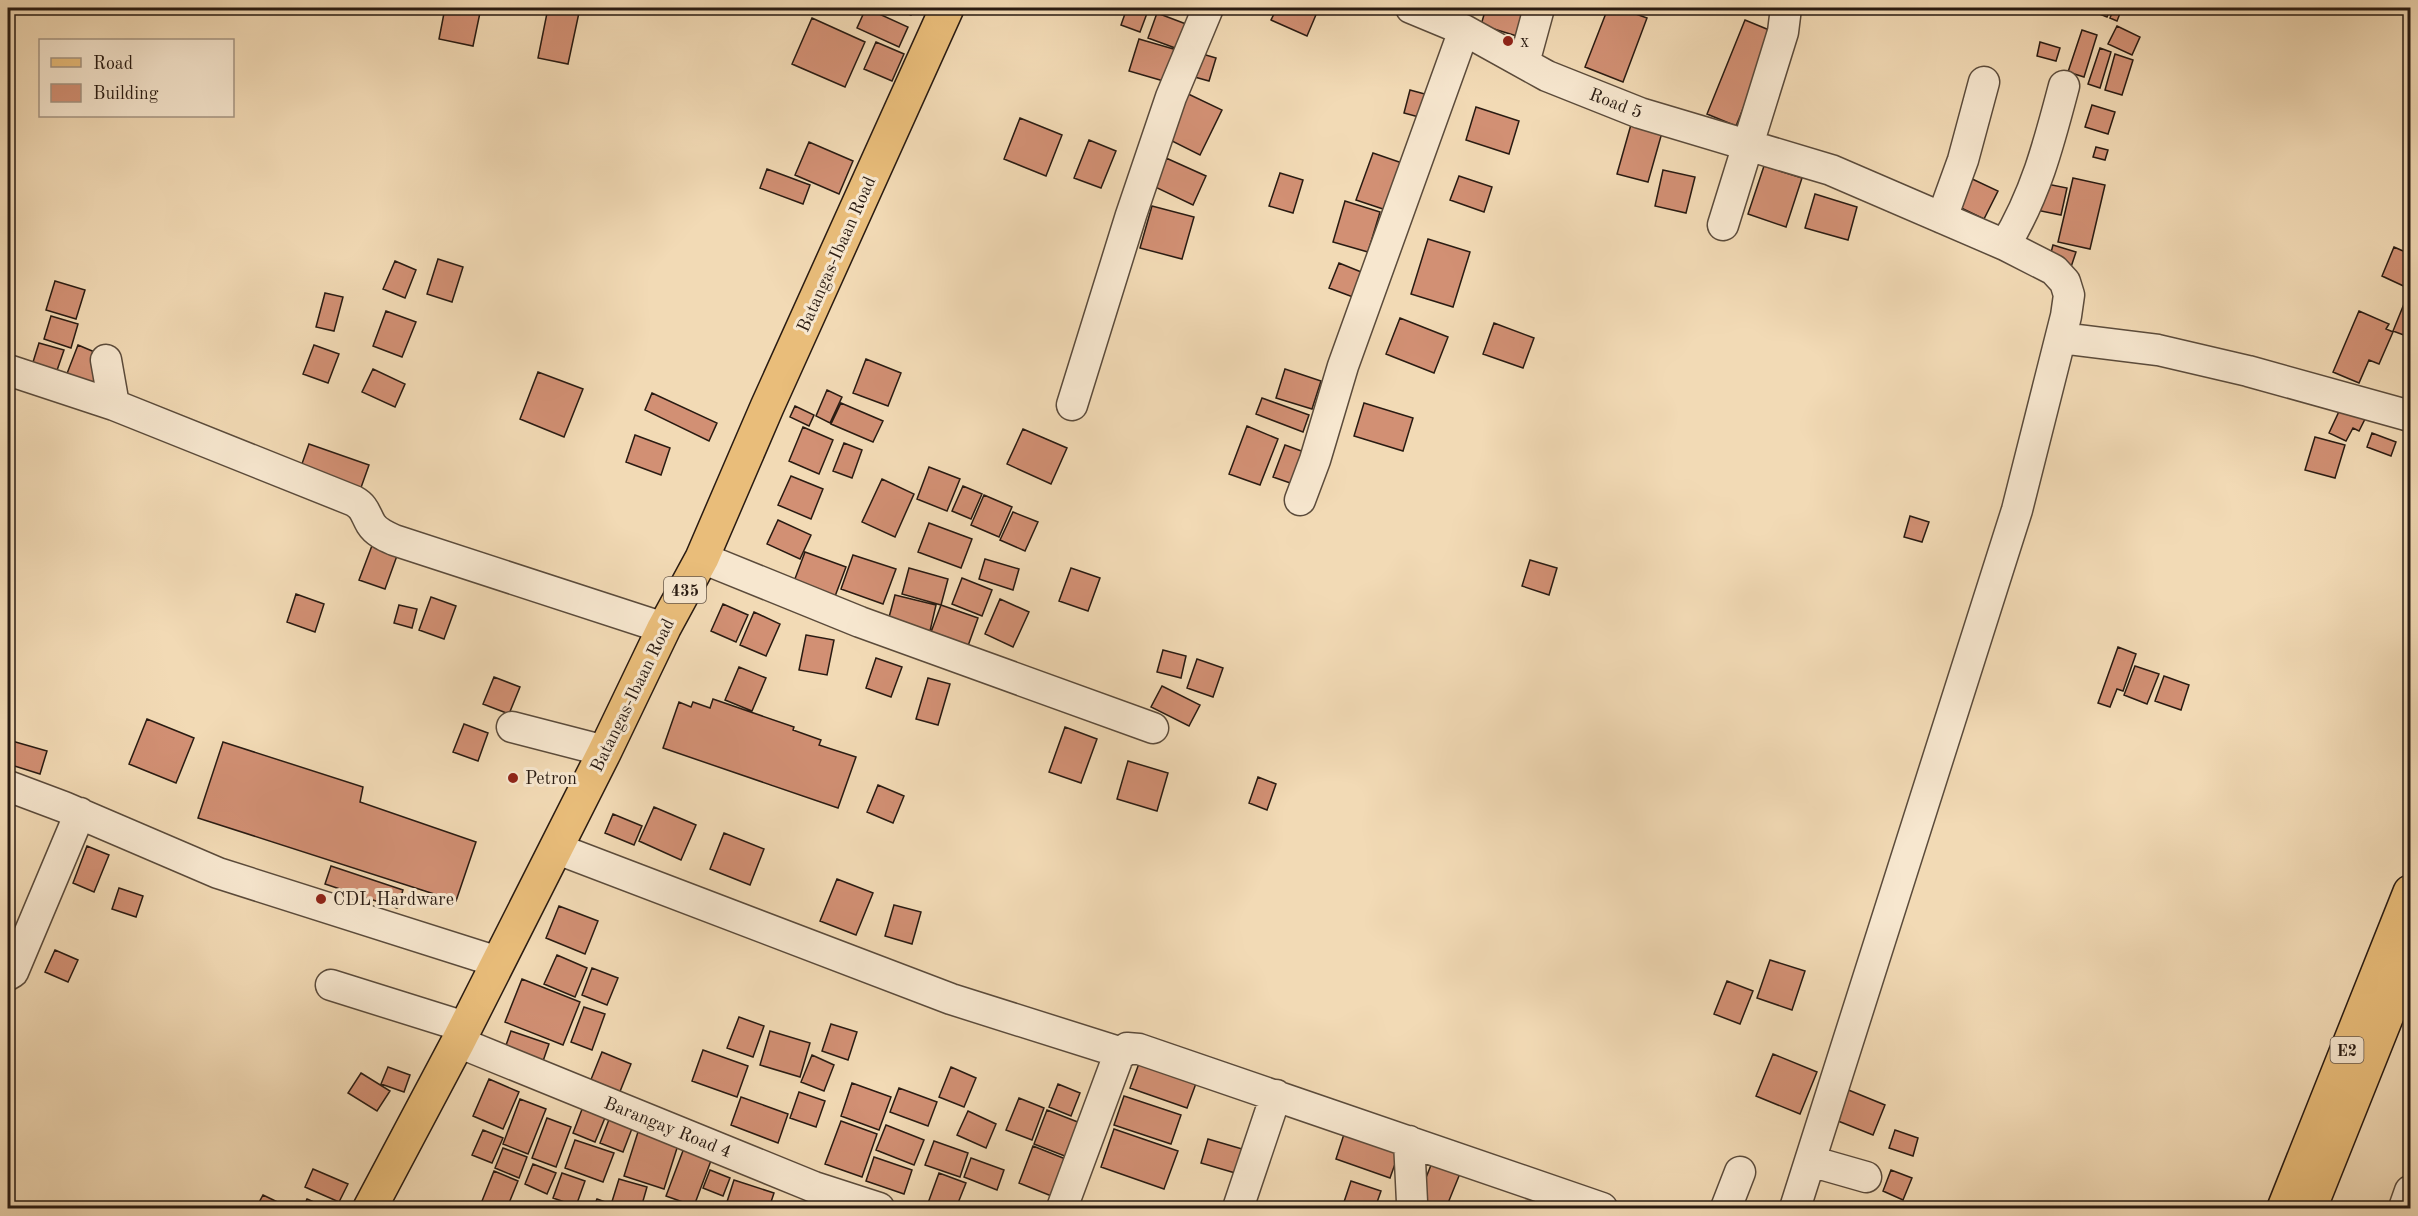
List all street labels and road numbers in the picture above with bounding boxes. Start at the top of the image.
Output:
street label: Road 5 [1586,86,1645,122]
street label: Batangas-Ibaan Road [794,174,879,335]
road number: 435 [664,577,706,603]
street label: Batangas-Ibaan Road [588,616,678,775]
road number: E2 [2330,1037,2364,1063]
street label: Barangay Road 4 [601,1094,734,1162]

